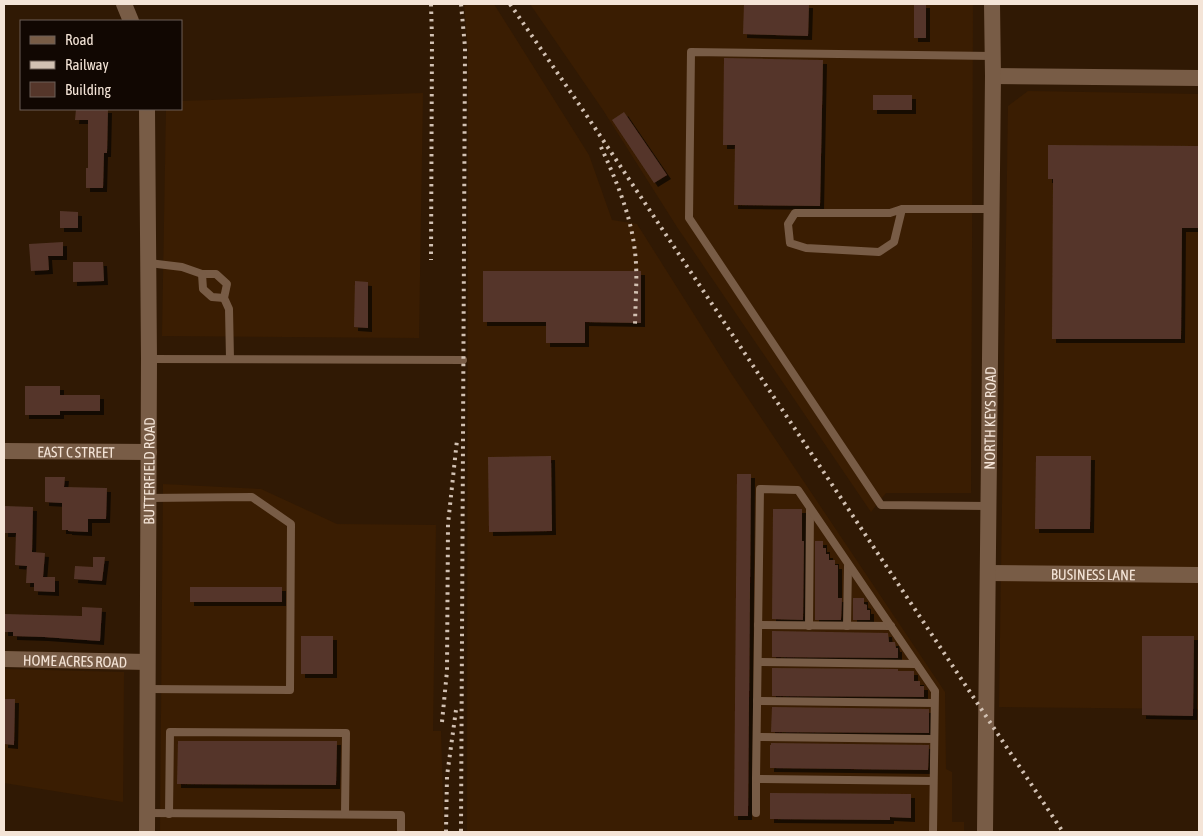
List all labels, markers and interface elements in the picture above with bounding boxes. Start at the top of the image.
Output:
legend [20,20,182,110]
text: Road [65,31,94,48]
text: Railway [65,56,109,73]
text: Building [65,81,111,98]
street label: NORTH KEYS ROAD [980,366,998,470]
street label: BUTTERFIELD ROAD [140,417,157,525]
street label: EAST C STREET [37,443,115,460]
street label: BUSINESS LANE [1051,565,1136,583]
street label: HOME ACRES ROAD [23,651,127,670]

